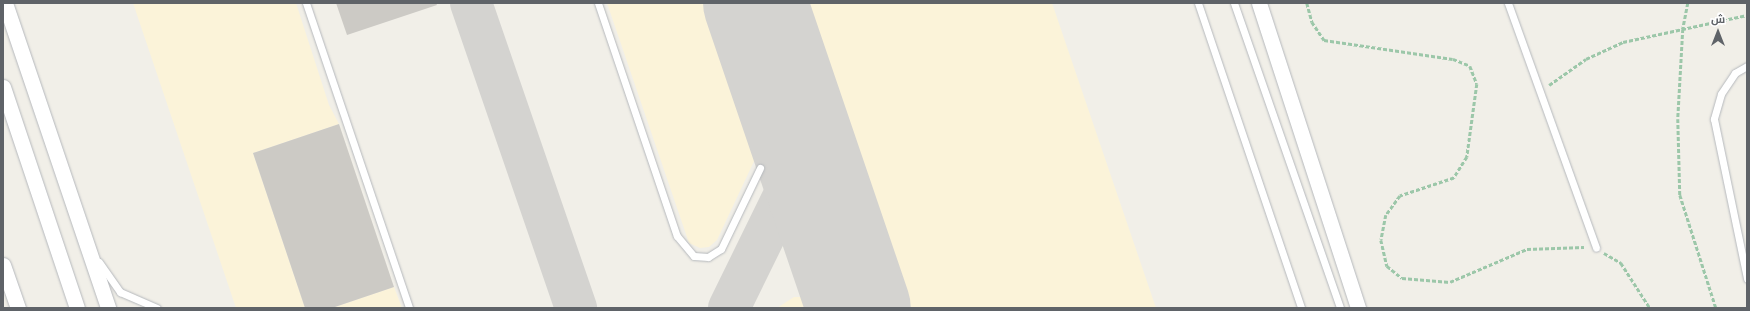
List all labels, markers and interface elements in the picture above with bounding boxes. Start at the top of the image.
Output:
north arrow [1698,12,1738,52]
text: ش [1711,13,1725,26]

